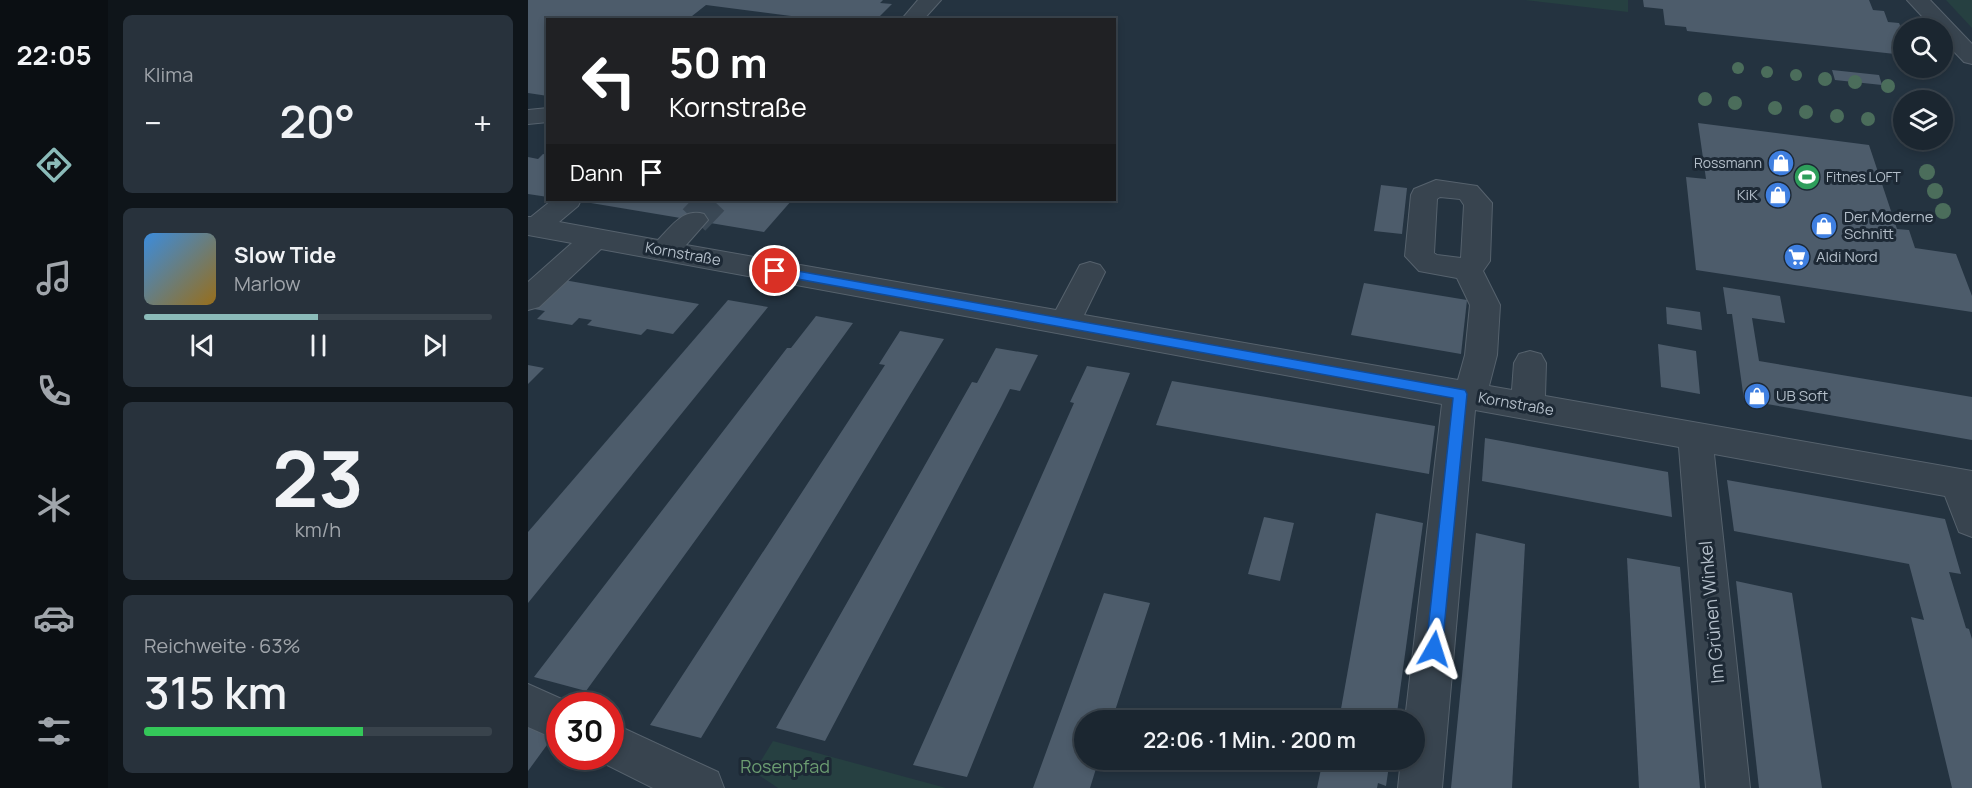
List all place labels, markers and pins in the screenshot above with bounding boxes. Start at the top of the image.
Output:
shop icon: Rossmann [1766,148,1796,178]
place label: Rossmann [1694,153,1762,172]
sports icon: Fitnes LOFT [1792,162,1822,192]
place label: Fitnes LOFT [1826,167,1902,186]
shop icon: KiK [1763,180,1793,210]
place label: KiK [1737,184,1758,205]
place label: Der Moderne Schnitt [1844,206,1934,244]
shop icon: Der Moderne Schnitt [1809,211,1839,241]
supermarket icon: Aldi Nord [1782,242,1812,272]
pin [749,245,800,296]
place label: Aldi Nord [1816,246,1878,267]
shop icon: UB Soft [1742,381,1772,411]
place label: UB Soft [1776,385,1828,406]

